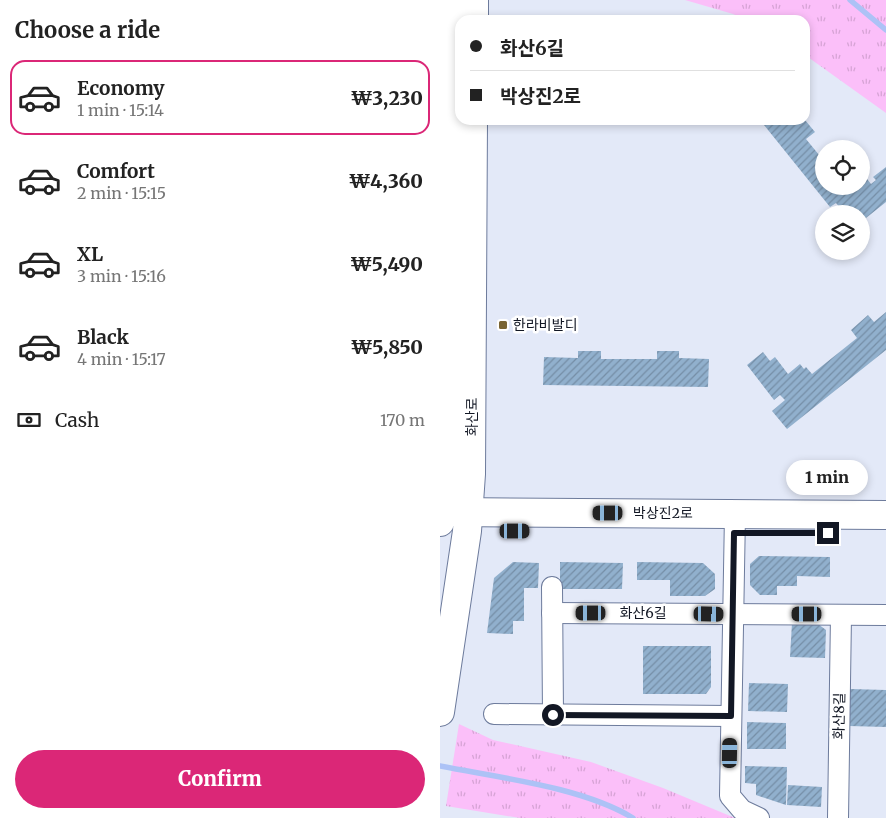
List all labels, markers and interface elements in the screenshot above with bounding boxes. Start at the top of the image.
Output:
text: Choose a ride [15,16,160,44]
text: 화산6길 [500,36,564,60]
icon: car [17,75,62,120]
text: Economy [77,76,165,100]
text: 박상진2로 [500,84,581,108]
text: ₩3,230 [351,86,423,110]
text: 1 min · 15:14 [77,100,164,120]
map controls [815,140,870,260]
button: locate [815,140,870,195]
icon: car [17,158,62,203]
text: Comfort [77,159,155,183]
text: ₩4,360 [349,169,423,193]
text: 2 min · 15:15 [77,183,166,203]
button: layers [815,205,870,260]
icon: car [17,241,62,286]
text: XL [77,242,103,266]
text: ₩5,490 [350,252,423,276]
text: 3 min · 15:16 [77,266,166,286]
place label: 한라비발디 [513,316,577,334]
marker: 한라비발디 [497,319,509,331]
icon: car [17,324,62,369]
text: Black [77,325,129,349]
text: ₩5,850 [351,335,423,359]
text: 4 min · 15:17 [77,349,166,369]
street label: 화산로 [463,398,481,436]
icon: cash [15,406,43,434]
text: Cash [55,408,99,432]
text: 170 m [380,410,425,430]
callout: 1 min [787,460,869,496]
text: 1 min [805,467,849,487]
street label: 박상진2로 [633,504,693,522]
car [593,506,623,521]
route end [817,522,839,544]
car [500,524,530,539]
street label: 화산6길 [619,604,667,622]
car [576,606,606,621]
car [693,606,724,622]
car [792,607,822,622]
street label: 화산8길 [830,692,848,740]
route start [542,704,564,726]
car [722,738,737,768]
button: Confirm [15,750,425,808]

